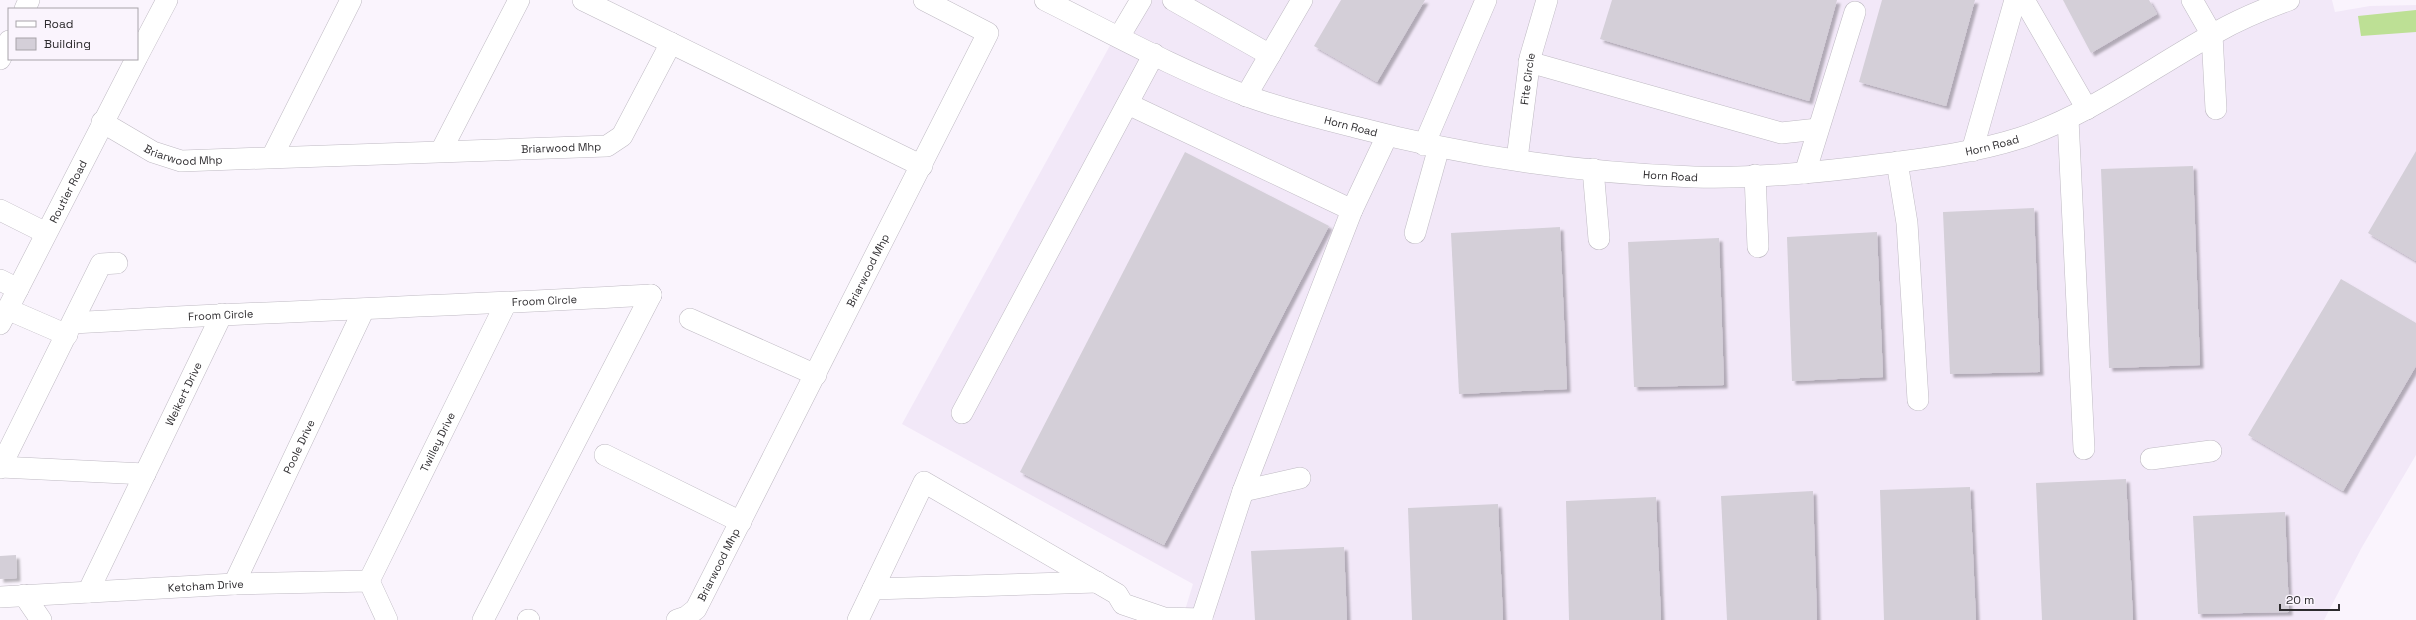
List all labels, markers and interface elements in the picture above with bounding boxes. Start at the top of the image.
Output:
legend [8,8,138,60]
text: Road [44,16,73,32]
text: Building [44,36,91,52]
street label: Fite Circle [1517,51,1538,106]
street label: Horn Road [1323,113,1379,140]
street label: Horn Road [1964,132,2021,159]
street label: Briarwood Mhp [521,139,602,156]
street label: Briarwood Mhp [141,141,223,168]
street label: Routier Road [46,158,90,225]
street label: Horn Road [1643,167,1698,184]
street label: Briarwood Mhp [843,231,892,309]
street label: Froom Circle [511,292,577,309]
street label: Froom Circle [188,306,254,324]
street label: Weikert Drive [162,360,205,428]
street label: Twilley Drive [417,410,458,474]
street label: Poole Drive [280,417,318,476]
street label: Briarwood Mhp [694,526,743,604]
street label: Ketcham Drive [167,577,244,595]
scale bar [2280,586,2339,612]
text: 20 m [2286,592,2314,608]

